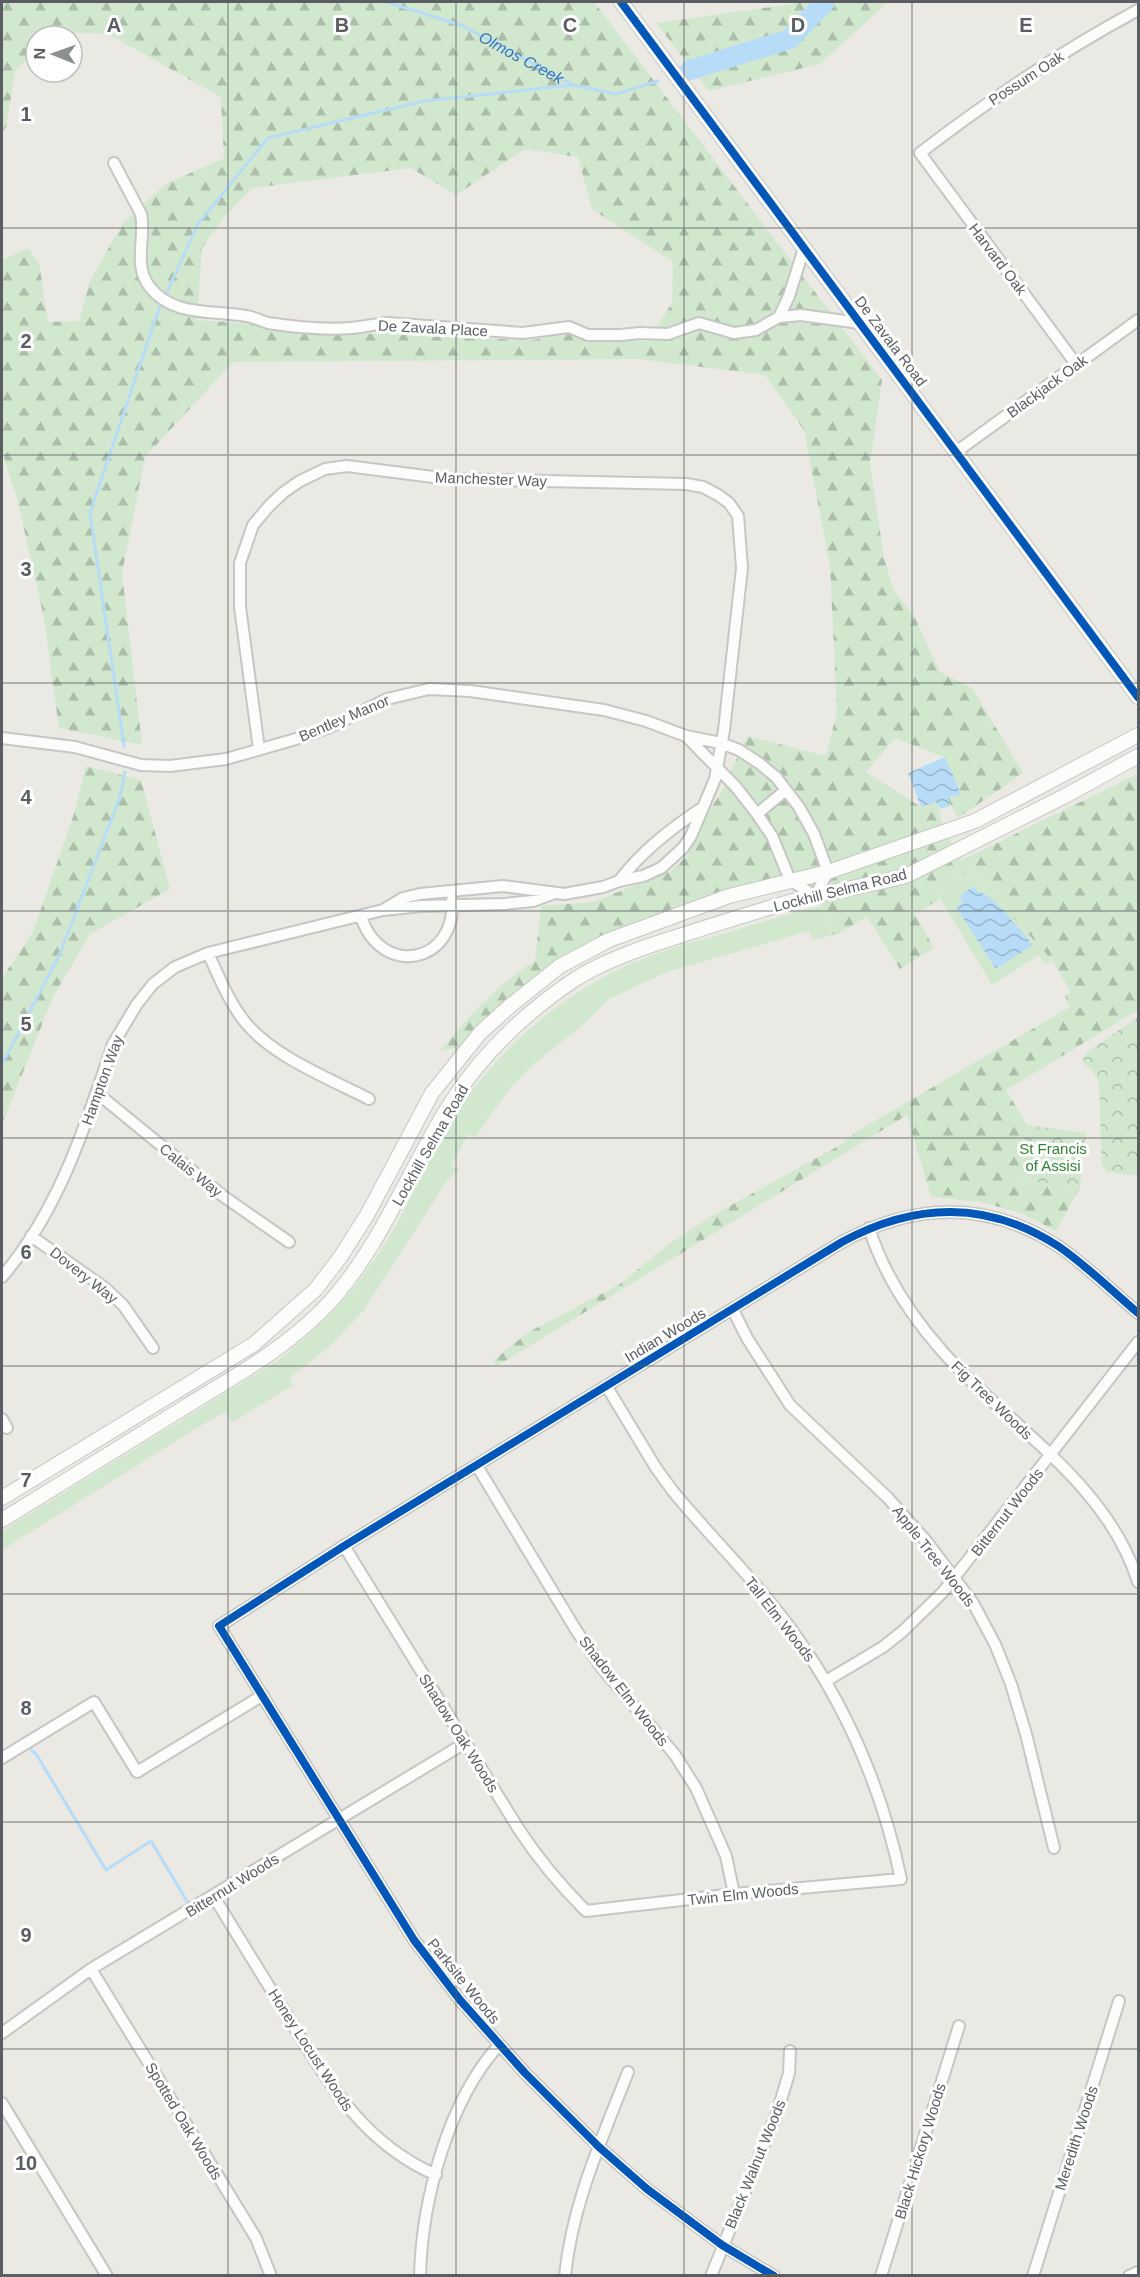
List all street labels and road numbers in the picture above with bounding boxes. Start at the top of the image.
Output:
street label: Possum Oak [985,47,1067,109]
street label: Harvard Oak [966,220,1031,298]
street label: De Zavala Road [852,293,930,389]
street label: De Zavala Place [378,317,488,339]
street label: Blackjack Oak [1004,351,1091,421]
street label: Manchester Way [435,469,548,489]
street label: Bentley Manor [296,691,392,745]
street label: Lockhill Selma Road [772,865,908,915]
street label: Hampton Way [78,1032,126,1127]
street label: Lockhill Selma Road [388,1082,472,1208]
street label: Calais Way [156,1140,226,1201]
street label: Dovery Way [47,1243,122,1307]
street label: Indian Woods [621,1304,709,1366]
street label: Fig Tree Woods [948,1357,1036,1443]
street label: Bitternut Woods [968,1465,1046,1559]
street label: Apple Tree Woods [889,1502,979,1610]
street label: Tall Elm Woods [742,1573,818,1665]
street label: Shadow Elm Woods [576,1633,672,1749]
street label: Shadow Oak Woods [416,1671,502,1795]
street label: Bitternut Woods [182,1850,282,1920]
street label: Twin Elm Woods [687,1880,799,1908]
street label: Parksite Woods [424,1935,504,2027]
street label: Honey Locust Woods [265,1986,357,2114]
street label: Spotted Oak Woods [142,2059,226,2183]
street label: Black Hickory Woods [891,2081,949,2221]
street label: Meredith Woods [1051,2084,1101,2192]
street label: Black Walnut Woods [721,2097,789,2231]

